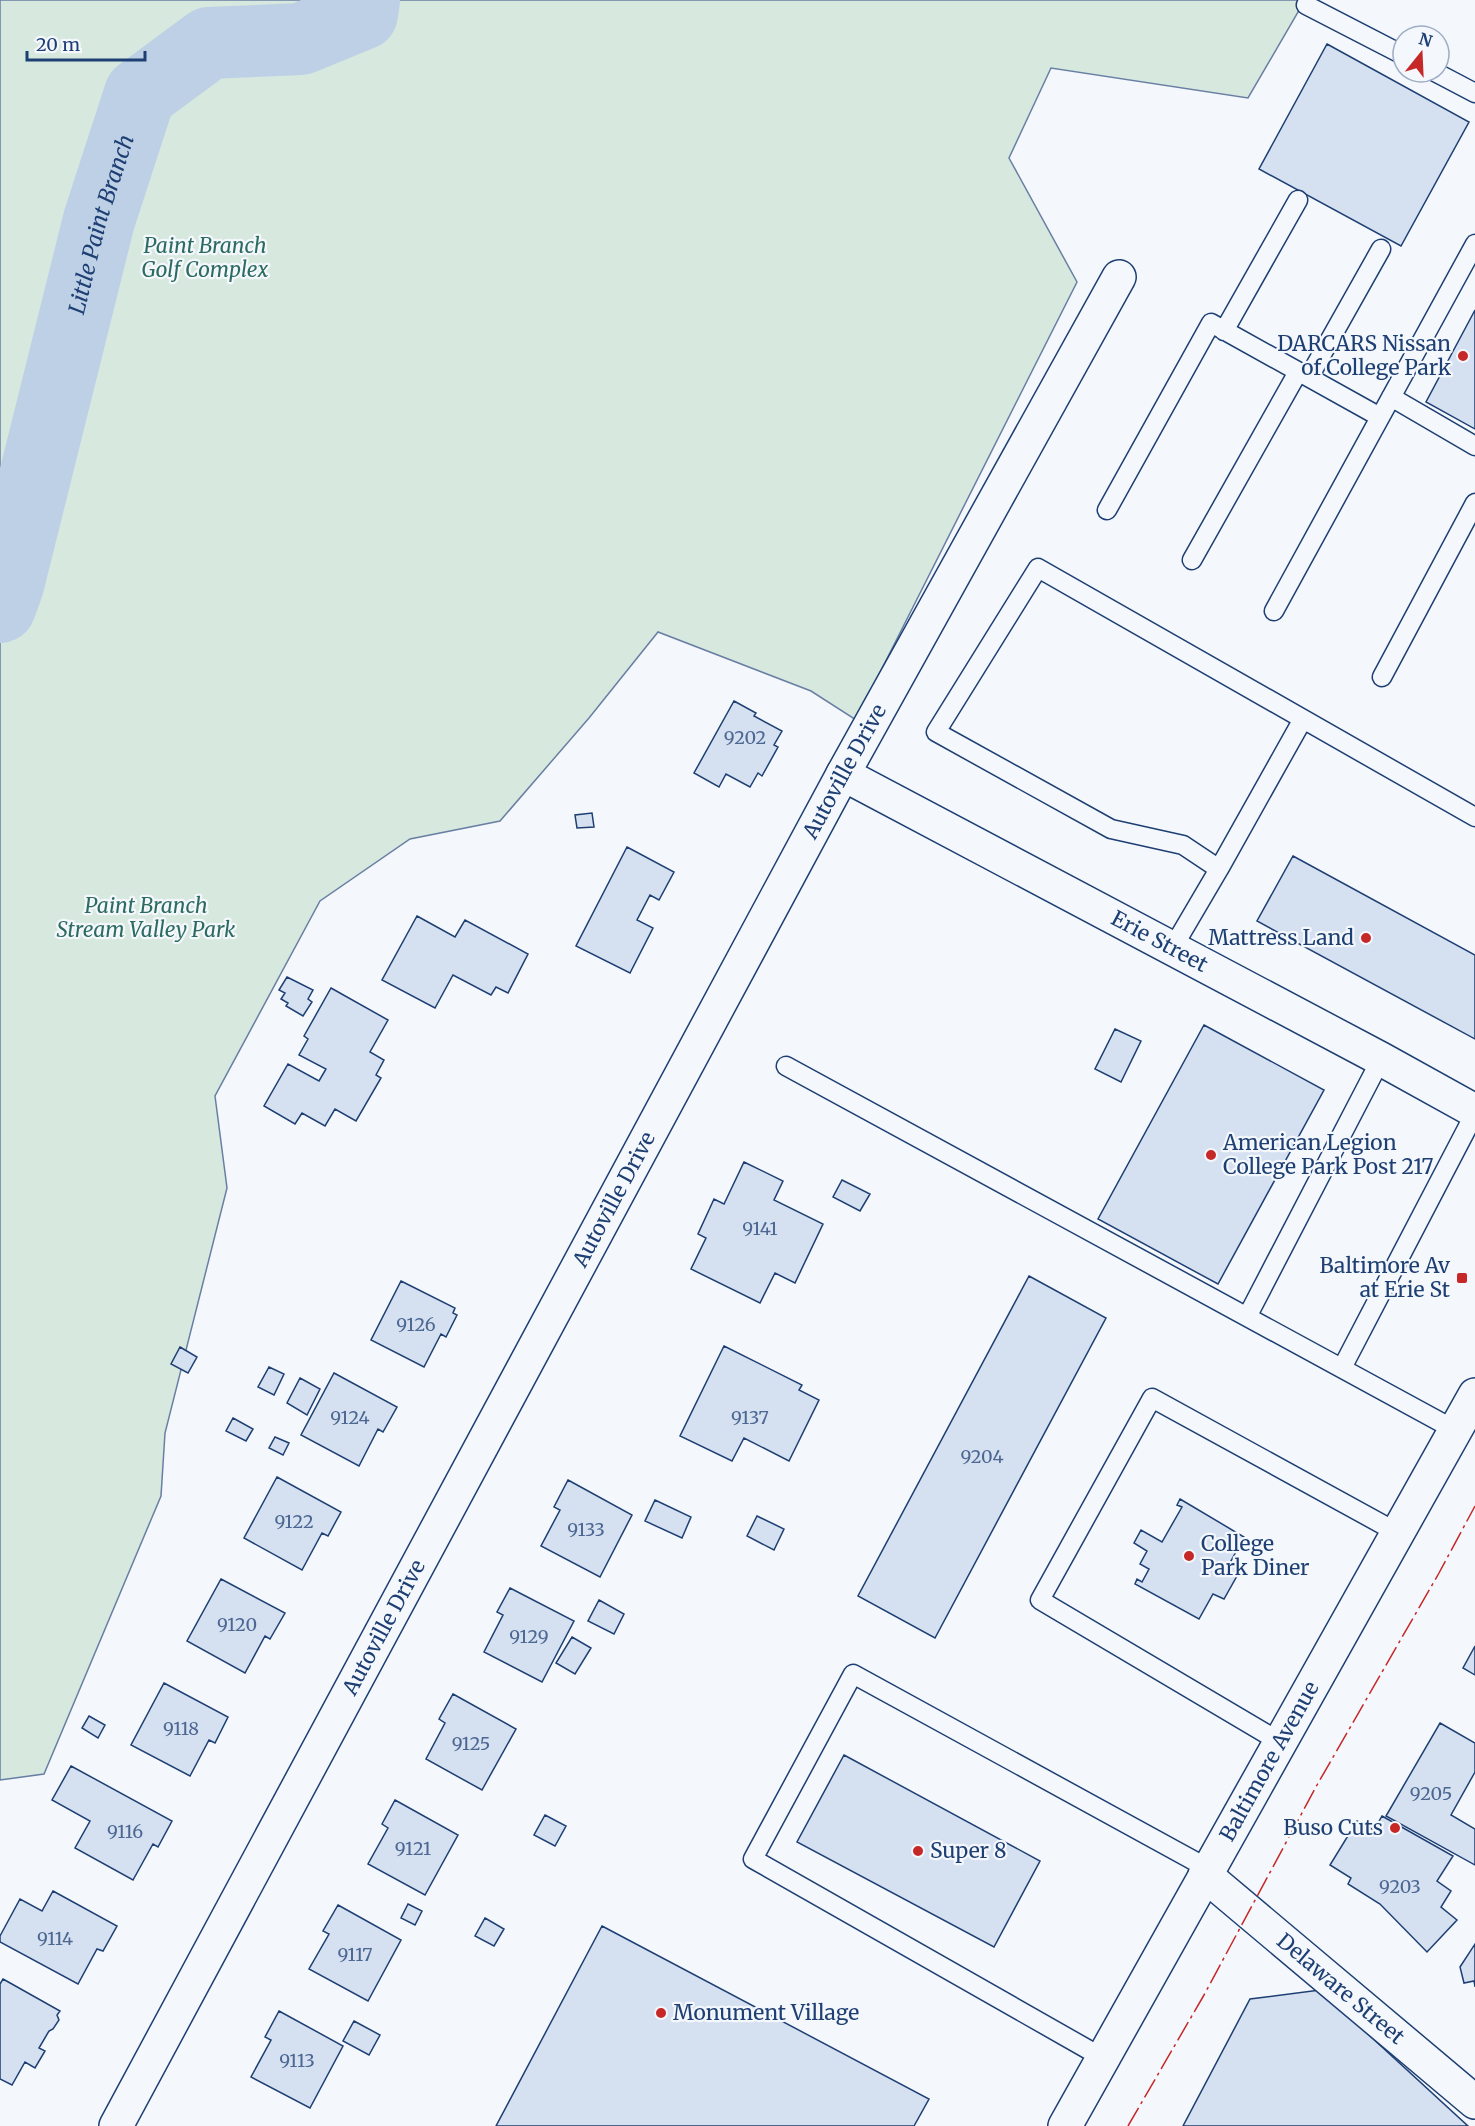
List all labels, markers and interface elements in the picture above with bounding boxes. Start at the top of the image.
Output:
scale bar [27,24,146,62]
north arrow [1391,24,1451,84]
text: N [1417,28,1435,51]
text: 20 m [36,33,80,56]
water label: Little Paint Branch [62,131,140,317]
park label: Paint Branch Golf Complex [142,232,268,283]
place label: DARCARS Nissan of College Park [1277,330,1452,381]
marker: DARCARS Nissan of College Park [1456,349,1470,363]
street label: Autoville Drive [796,699,892,844]
house number: 9202 [724,726,766,749]
park label: Paint Branch Stream Valley Park [56,892,236,943]
street label: Erie Street [1107,904,1213,978]
place label: Mattress Land [1208,924,1354,951]
marker: Mattress Land [1359,931,1373,945]
street label: Autoville Drive [566,1127,661,1272]
place label: American Legion College Park Post 217 [1222,1129,1434,1180]
marker: American Legion College Park Post 217 [1204,1148,1218,1162]
house number: 9141 [742,1217,778,1240]
place label: Baltimore Av at Erie St [1319,1252,1451,1303]
marker: Baltimore Av at Erie St [1455,1271,1469,1285]
house number: 9126 [396,1313,436,1336]
house number: 9124 [330,1406,370,1429]
house number: 9137 [731,1406,769,1429]
house number: 9204 [960,1445,1004,1468]
house number: 9122 [274,1510,314,1533]
house number: 9133 [567,1518,605,1541]
place label: College Park Diner [1201,1530,1310,1581]
marker: College Park Diner [1182,1549,1196,1563]
street label: Autoville Drive [336,1555,431,1700]
house number: 9120 [217,1613,257,1636]
house number: 9129 [509,1625,549,1648]
street label: Baltimore Avenue [1213,1676,1325,1846]
house number: 9118 [163,1717,199,1740]
house number: 9125 [452,1732,490,1755]
house number: 9205 [1410,1782,1452,1805]
place label: Buso Cuts [1283,1814,1383,1841]
house number: 9116 [107,1820,143,1843]
marker: Buso Cuts [1388,1821,1402,1835]
house number: 9121 [395,1837,431,1860]
place label: Super 8 [930,1837,1007,1864]
marker: Super 8 [911,1844,925,1858]
house number: 9203 [1379,1875,1421,1898]
house number: 9114 [37,1927,73,1950]
street label: Delaware Street [1271,1927,1410,2050]
house number: 9117 [337,1943,373,1966]
place label: Monument Village [673,1999,859,2026]
marker: Monument Village [654,2006,668,2020]
house number: 9113 [279,2049,315,2072]

